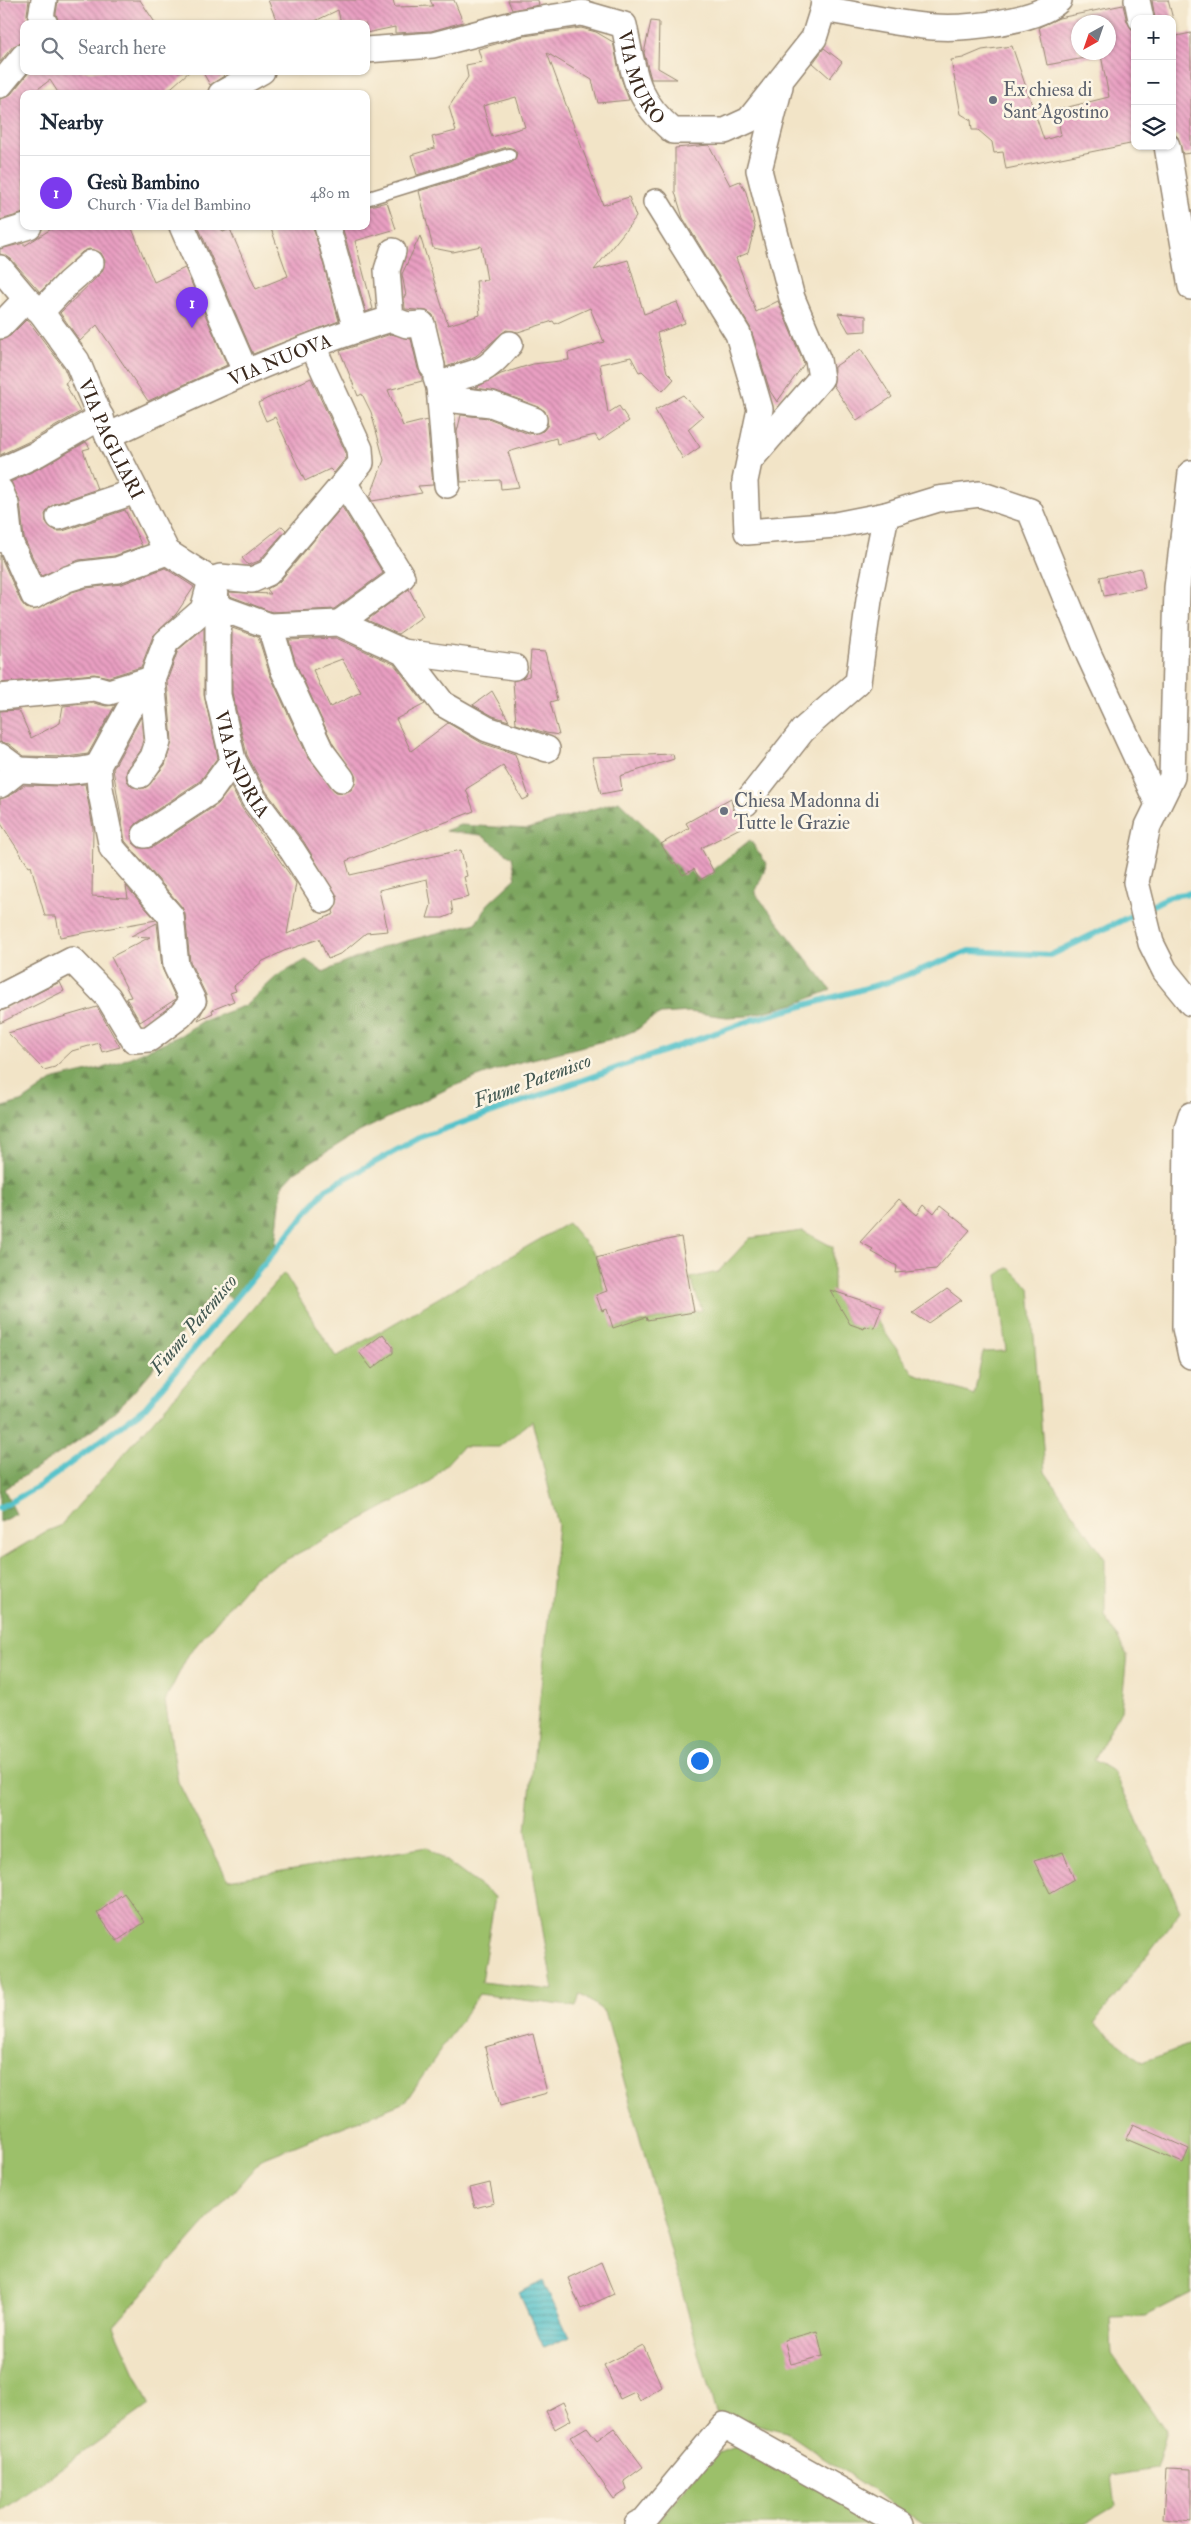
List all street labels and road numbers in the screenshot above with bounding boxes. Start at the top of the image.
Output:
street label: VIA MURO [612,28,670,130]
street label: VIA NUOVA [224,329,335,392]
street label: VIA PAGLIARI [73,375,149,503]
street label: VIA ANDRIA [209,708,275,823]

